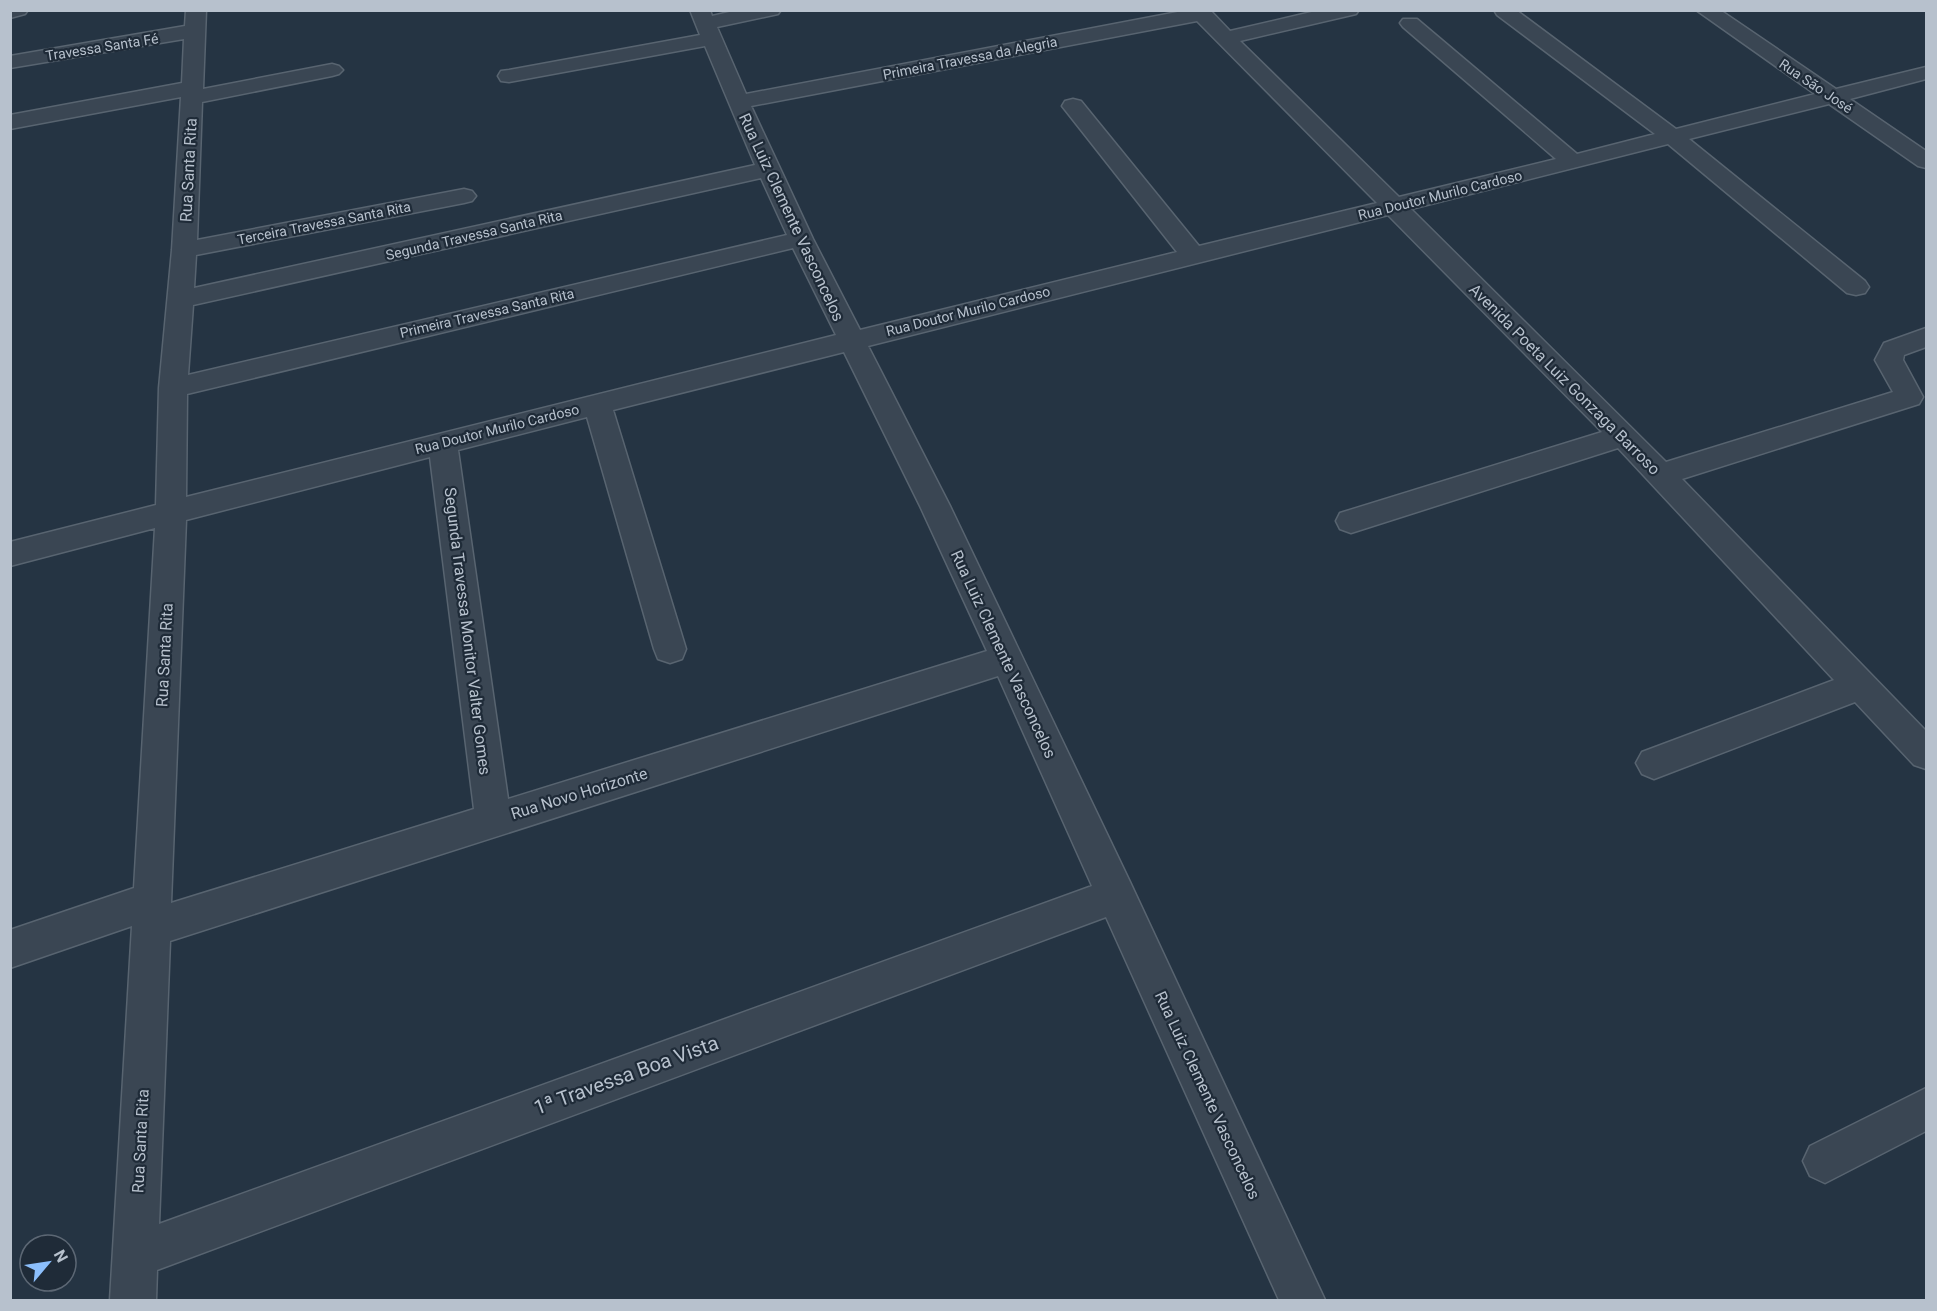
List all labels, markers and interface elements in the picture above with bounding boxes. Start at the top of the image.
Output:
street label: Travessa Santa Fé [45,30,159,64]
street label: Primeira Travessa da Alegria [881,33,1059,83]
street label: Rua São José [1776,56,1856,116]
street label: Rua Luiz Clemente Vasconcelos [735,110,848,324]
street label: Rua Santa Rita [176,118,201,222]
street label: Rua Doutor Murilo Cardoso [1356,167,1524,223]
street label: Terceira Travessa Santa Rita [236,198,412,248]
street label: Segunda Travessa Santa Rita [384,207,564,263]
street label: Avenida Poeta Luiz Gonzaga Barroso [1465,280,1664,479]
street label: Rua Doutor Murilo Cardoso [884,283,1052,339]
street label: Primeira Travessa Santa Rita [398,285,576,341]
street label: Rua Doutor Murilo Cardoso [413,401,581,457]
street label: Segunda Travessa Monitor Valter Gomes [440,486,495,776]
street label: Rua Luiz Clemente Vasconcelos [947,547,1060,761]
street label: Rua Santa Rita [152,603,177,707]
street label: Rua Novo Horizonte [509,764,650,823]
street label: Rua Luiz Clemente Vasconcelos [1151,988,1264,1202]
street label: 1ª Travessa Boa Vista [530,1030,722,1120]
street label: Rua Santa Rita [128,1089,153,1193]
north arrow [18,1233,78,1293]
text: N [50,1246,72,1266]

